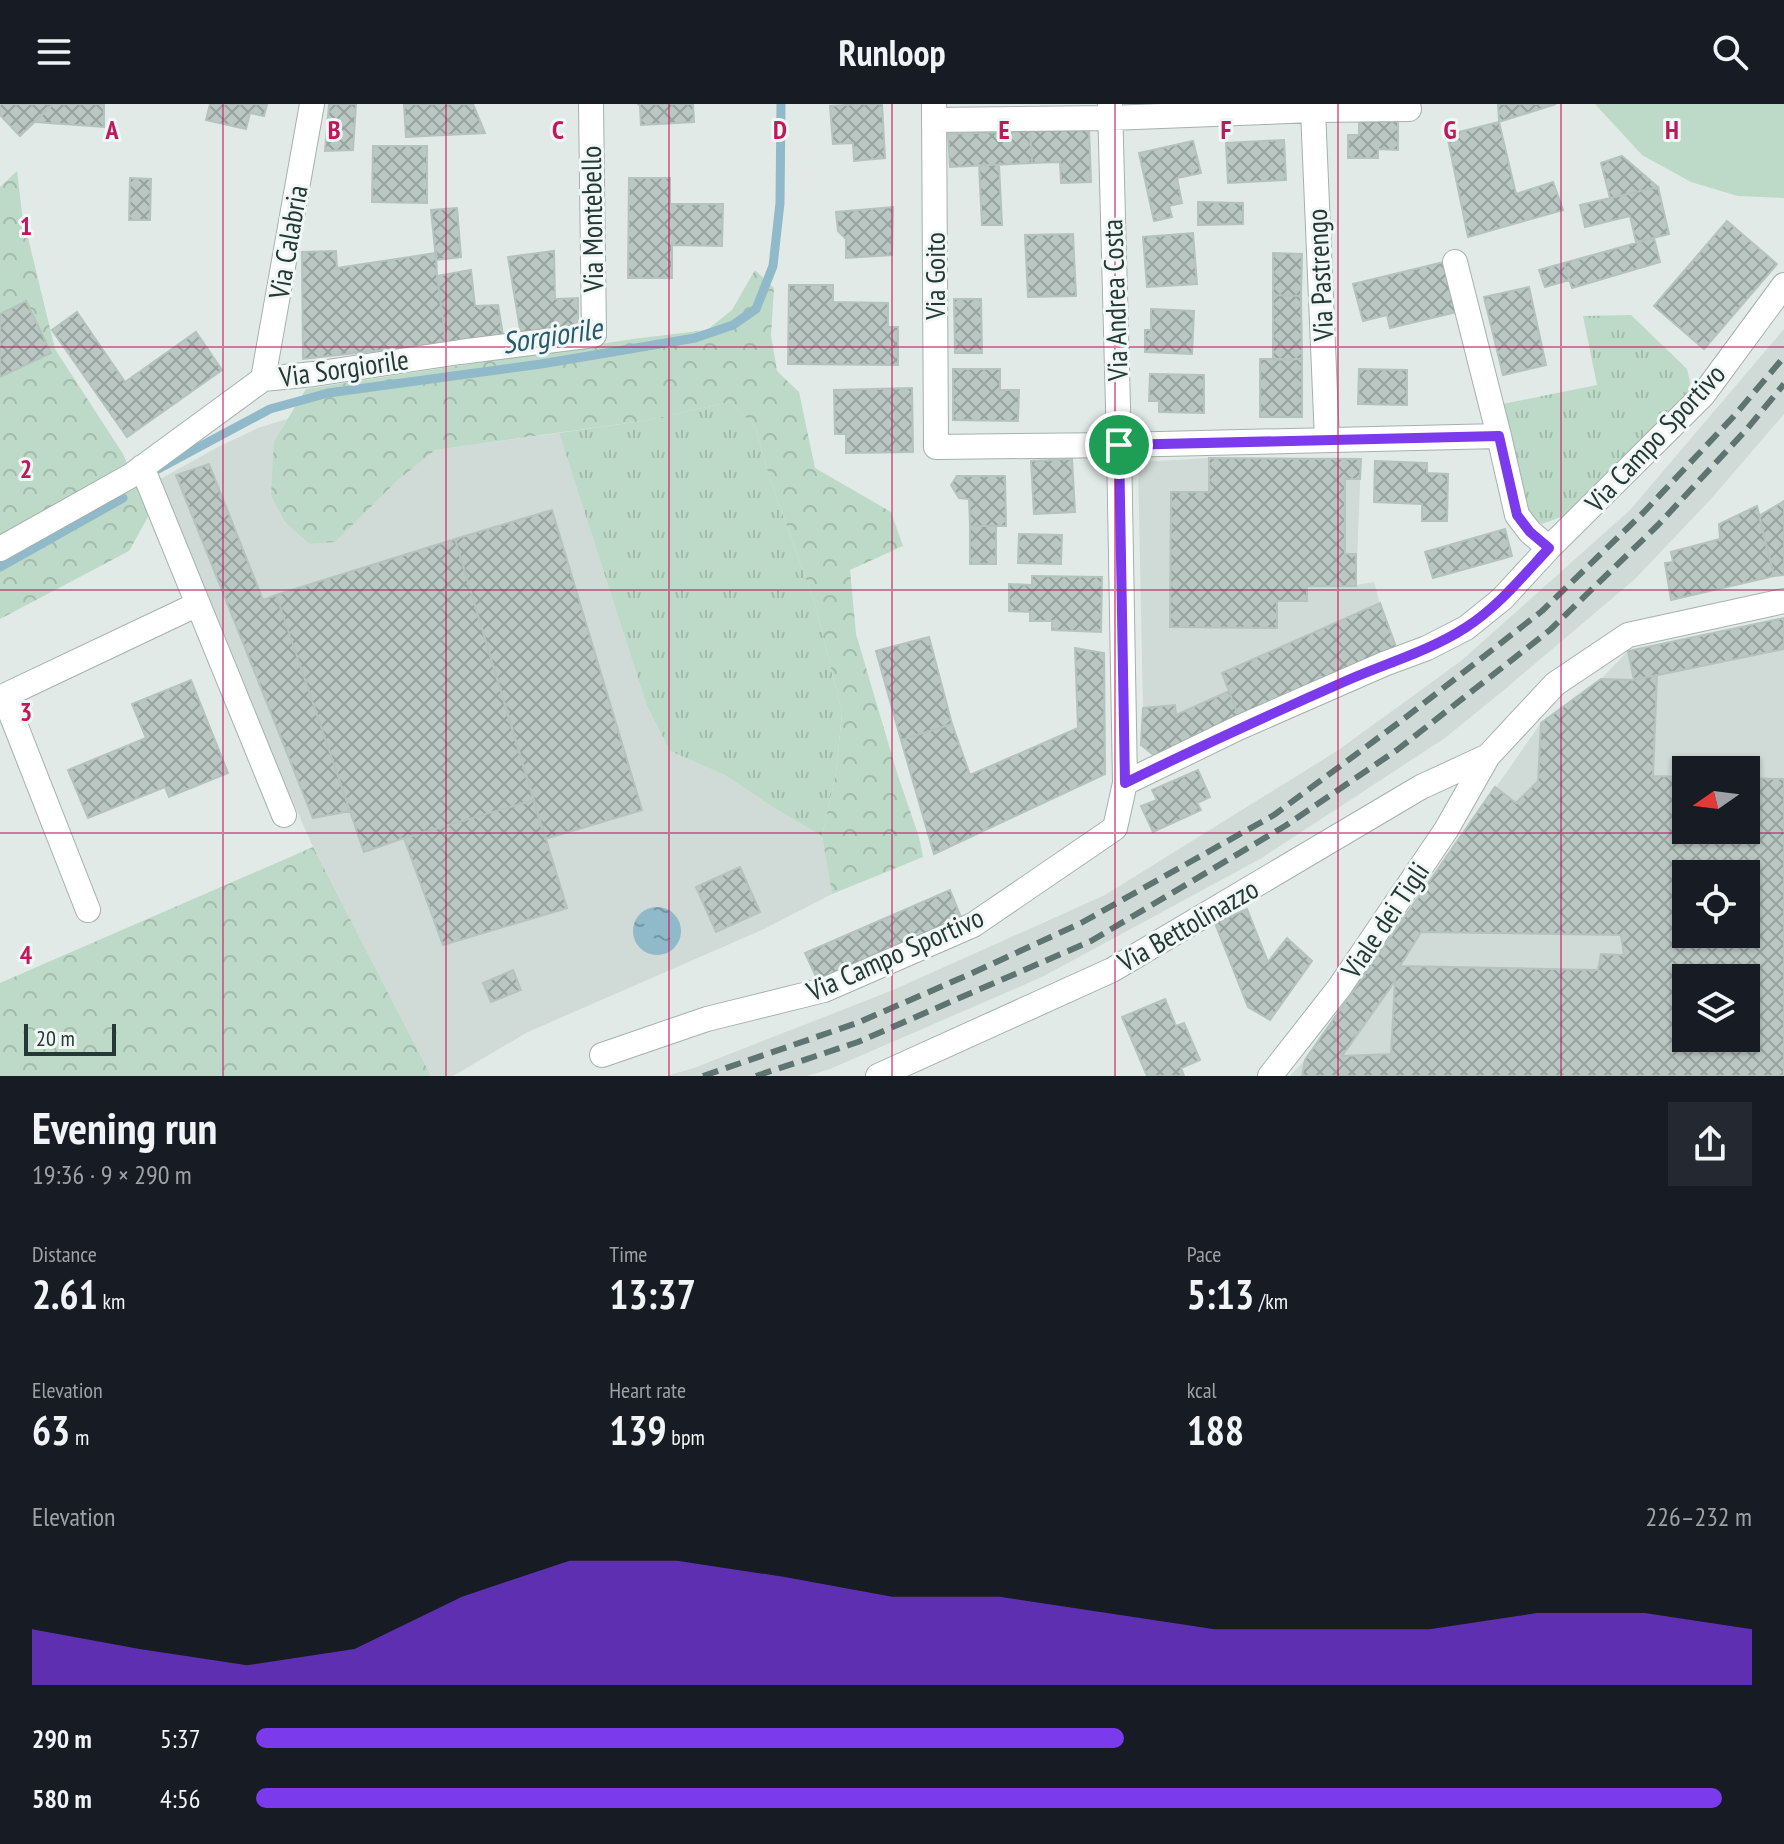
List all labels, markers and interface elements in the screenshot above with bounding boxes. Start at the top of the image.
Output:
text: Runloop [838,29,946,76]
icon: menu [32,30,76,74]
icon: search [1708,30,1752,74]
text: A [104,113,119,146]
text: B [328,113,341,146]
text: C [552,113,564,146]
text: D [773,113,787,146]
text: E [998,113,1010,146]
text: F [1221,113,1232,146]
text: G [1443,113,1457,146]
text: H [1665,113,1679,146]
street label: Via Montebello [572,146,611,293]
street label: Via Calabria [259,182,316,303]
street label: Via Pastrengo [1298,208,1341,343]
text: 1 [20,209,32,242]
street label: Via Andrea Costa [1093,218,1136,383]
street label: Via Goito [916,232,953,321]
water label: Sorgiorile [499,307,606,362]
street label: Via Sorgiorile [276,340,411,395]
street label: Via Campo Sportivo [1576,356,1733,520]
pin [1085,411,1153,479]
icon: arrive [1097,423,1141,467]
text: 2 [20,452,32,485]
text: 3 [20,695,32,728]
north arrow [1672,756,1760,844]
map controls [1672,756,1760,1052]
street label: Viale dei Tigli [1332,854,1437,986]
button: locate [1672,860,1760,948]
street label: Via Bettolinazzo [1110,869,1265,980]
street label: Via Campo Sportivo [800,898,989,1009]
text: 4 [20,938,33,971]
button: layers [1672,964,1760,1052]
scale bar [24,1020,116,1056]
text: 20 m [36,1024,75,1052]
text: Evening run [32,1099,217,1156]
button: share [1668,1102,1752,1186]
text: 19:36 · 9 × 290 m [32,1158,192,1191]
text: Distance [32,1240,97,1268]
text: Time [609,1240,647,1268]
text: Pace [1187,1240,1221,1268]
text: 2.61 [32,1268,98,1320]
text: 13:37 [609,1268,696,1320]
text: 5:13 [1187,1268,1254,1320]
text: km [98,1287,125,1315]
text: /km [1254,1287,1288,1315]
text: Elevation [32,1376,103,1404]
text: Heart rate [609,1376,686,1404]
text: kcal [1187,1376,1217,1404]
text: 63 [32,1404,70,1456]
text: 139 [609,1404,667,1456]
text: 188 [1187,1404,1244,1456]
text: m [70,1423,89,1451]
text: bpm [667,1423,705,1451]
text: Elevation [32,1500,115,1533]
text: 226–232 m [1646,1500,1752,1533]
text: 290 m [32,1722,92,1755]
text: 5:37 [160,1722,200,1755]
text: 580 m [32,1782,92,1815]
text: 4:56 [160,1782,200,1815]

